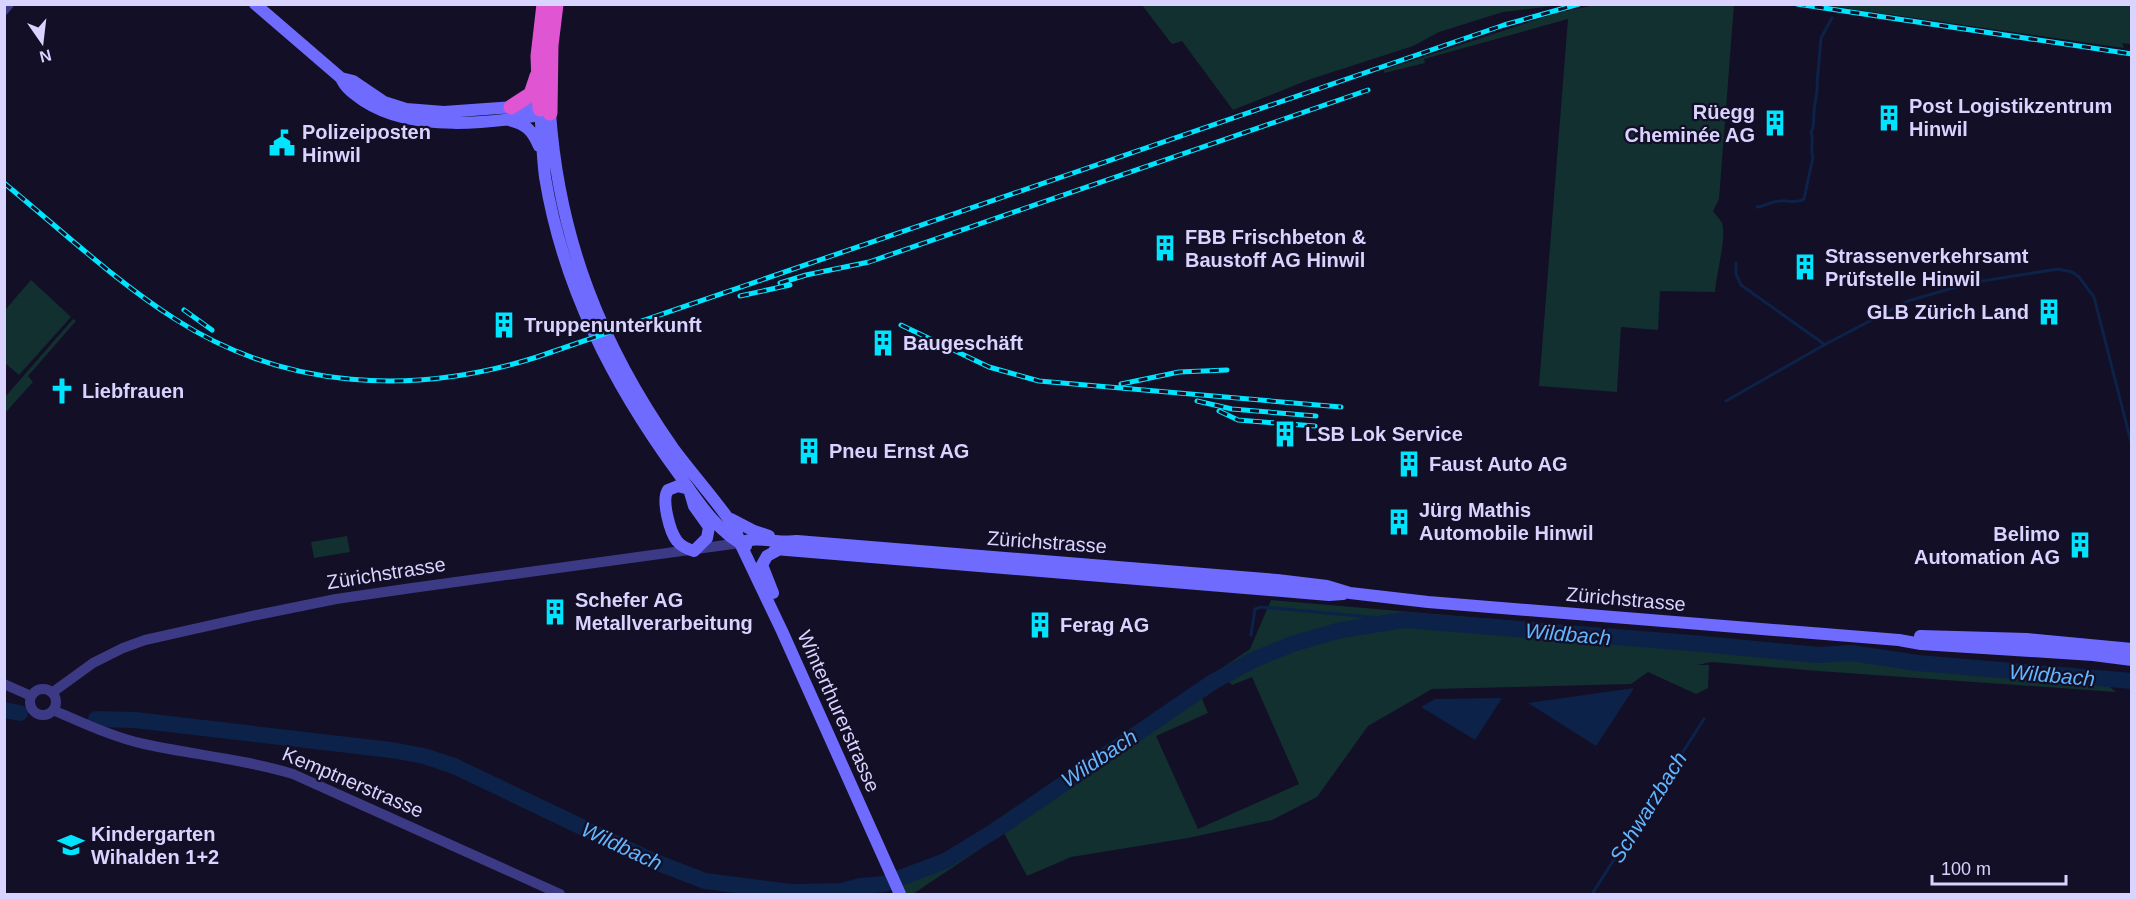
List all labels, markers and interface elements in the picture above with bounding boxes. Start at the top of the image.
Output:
north arrow [12,12,72,72]
text: N [38,46,53,66]
place label: Post Logistikzentrum Hinwil [1909,95,2112,140]
place label: Rüegg Cheminée AG [1625,101,1755,146]
building icon: Post Logistikzentrum Hinwil [1874,103,1904,133]
building icon: Rüegg Cheminée AG [1760,108,1790,138]
place label: Polizeiposten Hinwil [302,121,431,166]
public building icon: Polizeiposten Hinwil [267,128,297,158]
place label: FBB Frischbeton & Baustoff AG Hinwil [1185,226,1366,271]
building icon: FBB Frischbeton & Baustoff AG Hinwil [1150,233,1180,263]
place label: Strassenverkehrsamt Prüfstelle Hinwil [1825,245,2029,290]
building icon: Strassenverkehrsamt Prüfstelle Hinwil [1790,252,1820,282]
building icon: GLB Zürich Land [2034,297,2064,327]
place label: GLB Zürich Land [1867,301,2029,323]
building icon: Truppenunterkunft [489,310,519,340]
place label: Truppenunterkunft [524,314,702,336]
building icon: Baugeschäft [868,328,898,358]
place label: Baugeschäft [903,332,1023,354]
church icon: Liebfrauen [47,376,77,406]
place label: Liebfrauen [82,380,184,402]
building icon: LSB Lok Service [1270,419,1300,449]
place label: LSB Lok Service [1305,423,1463,445]
building icon: Pneu Ernst AG [794,436,824,466]
place label: Pneu Ernst AG [829,440,969,462]
building icon: Faust Auto AG [1394,449,1424,479]
place label: Faust Auto AG [1429,453,1568,475]
place label: Jürg Mathis Automobile Hinwil [1419,499,1593,544]
building icon: Jürg Mathis Automobile Hinwil [1384,507,1414,537]
place label: Belimo Automation AG [1914,523,2060,568]
street label: Zürichstrasse [986,527,1108,557]
building icon: Belimo Automation AG [2065,530,2095,560]
street label: Zürichstrasse [325,553,447,593]
street label: Zürichstrasse [1565,583,1687,615]
place label: Schefer AG Metallverarbeitung [575,589,753,634]
building icon: Schefer AG Metallverarbeitung [540,597,570,627]
building icon: Ferag AG [1025,610,1055,640]
place label: Ferag AG [1060,614,1149,636]
water label: Wildbach [1524,619,1612,649]
street label: Winterthurerstrasse [793,627,885,795]
water label: Wildbach [2008,660,2096,690]
water label: Wildbach [1057,724,1141,792]
street label: Kemptnerstrasse [279,742,427,822]
water label: Schwarzbach [1605,747,1691,867]
water label: Wildbach [578,817,666,875]
place label: Kindergarten Wihalden 1+2 [91,823,219,868]
school or university icon: Kindergarten Wihalden 1+2 [56,830,86,860]
scale bar [1932,848,2066,886]
text: 100 m [1941,859,1991,879]

